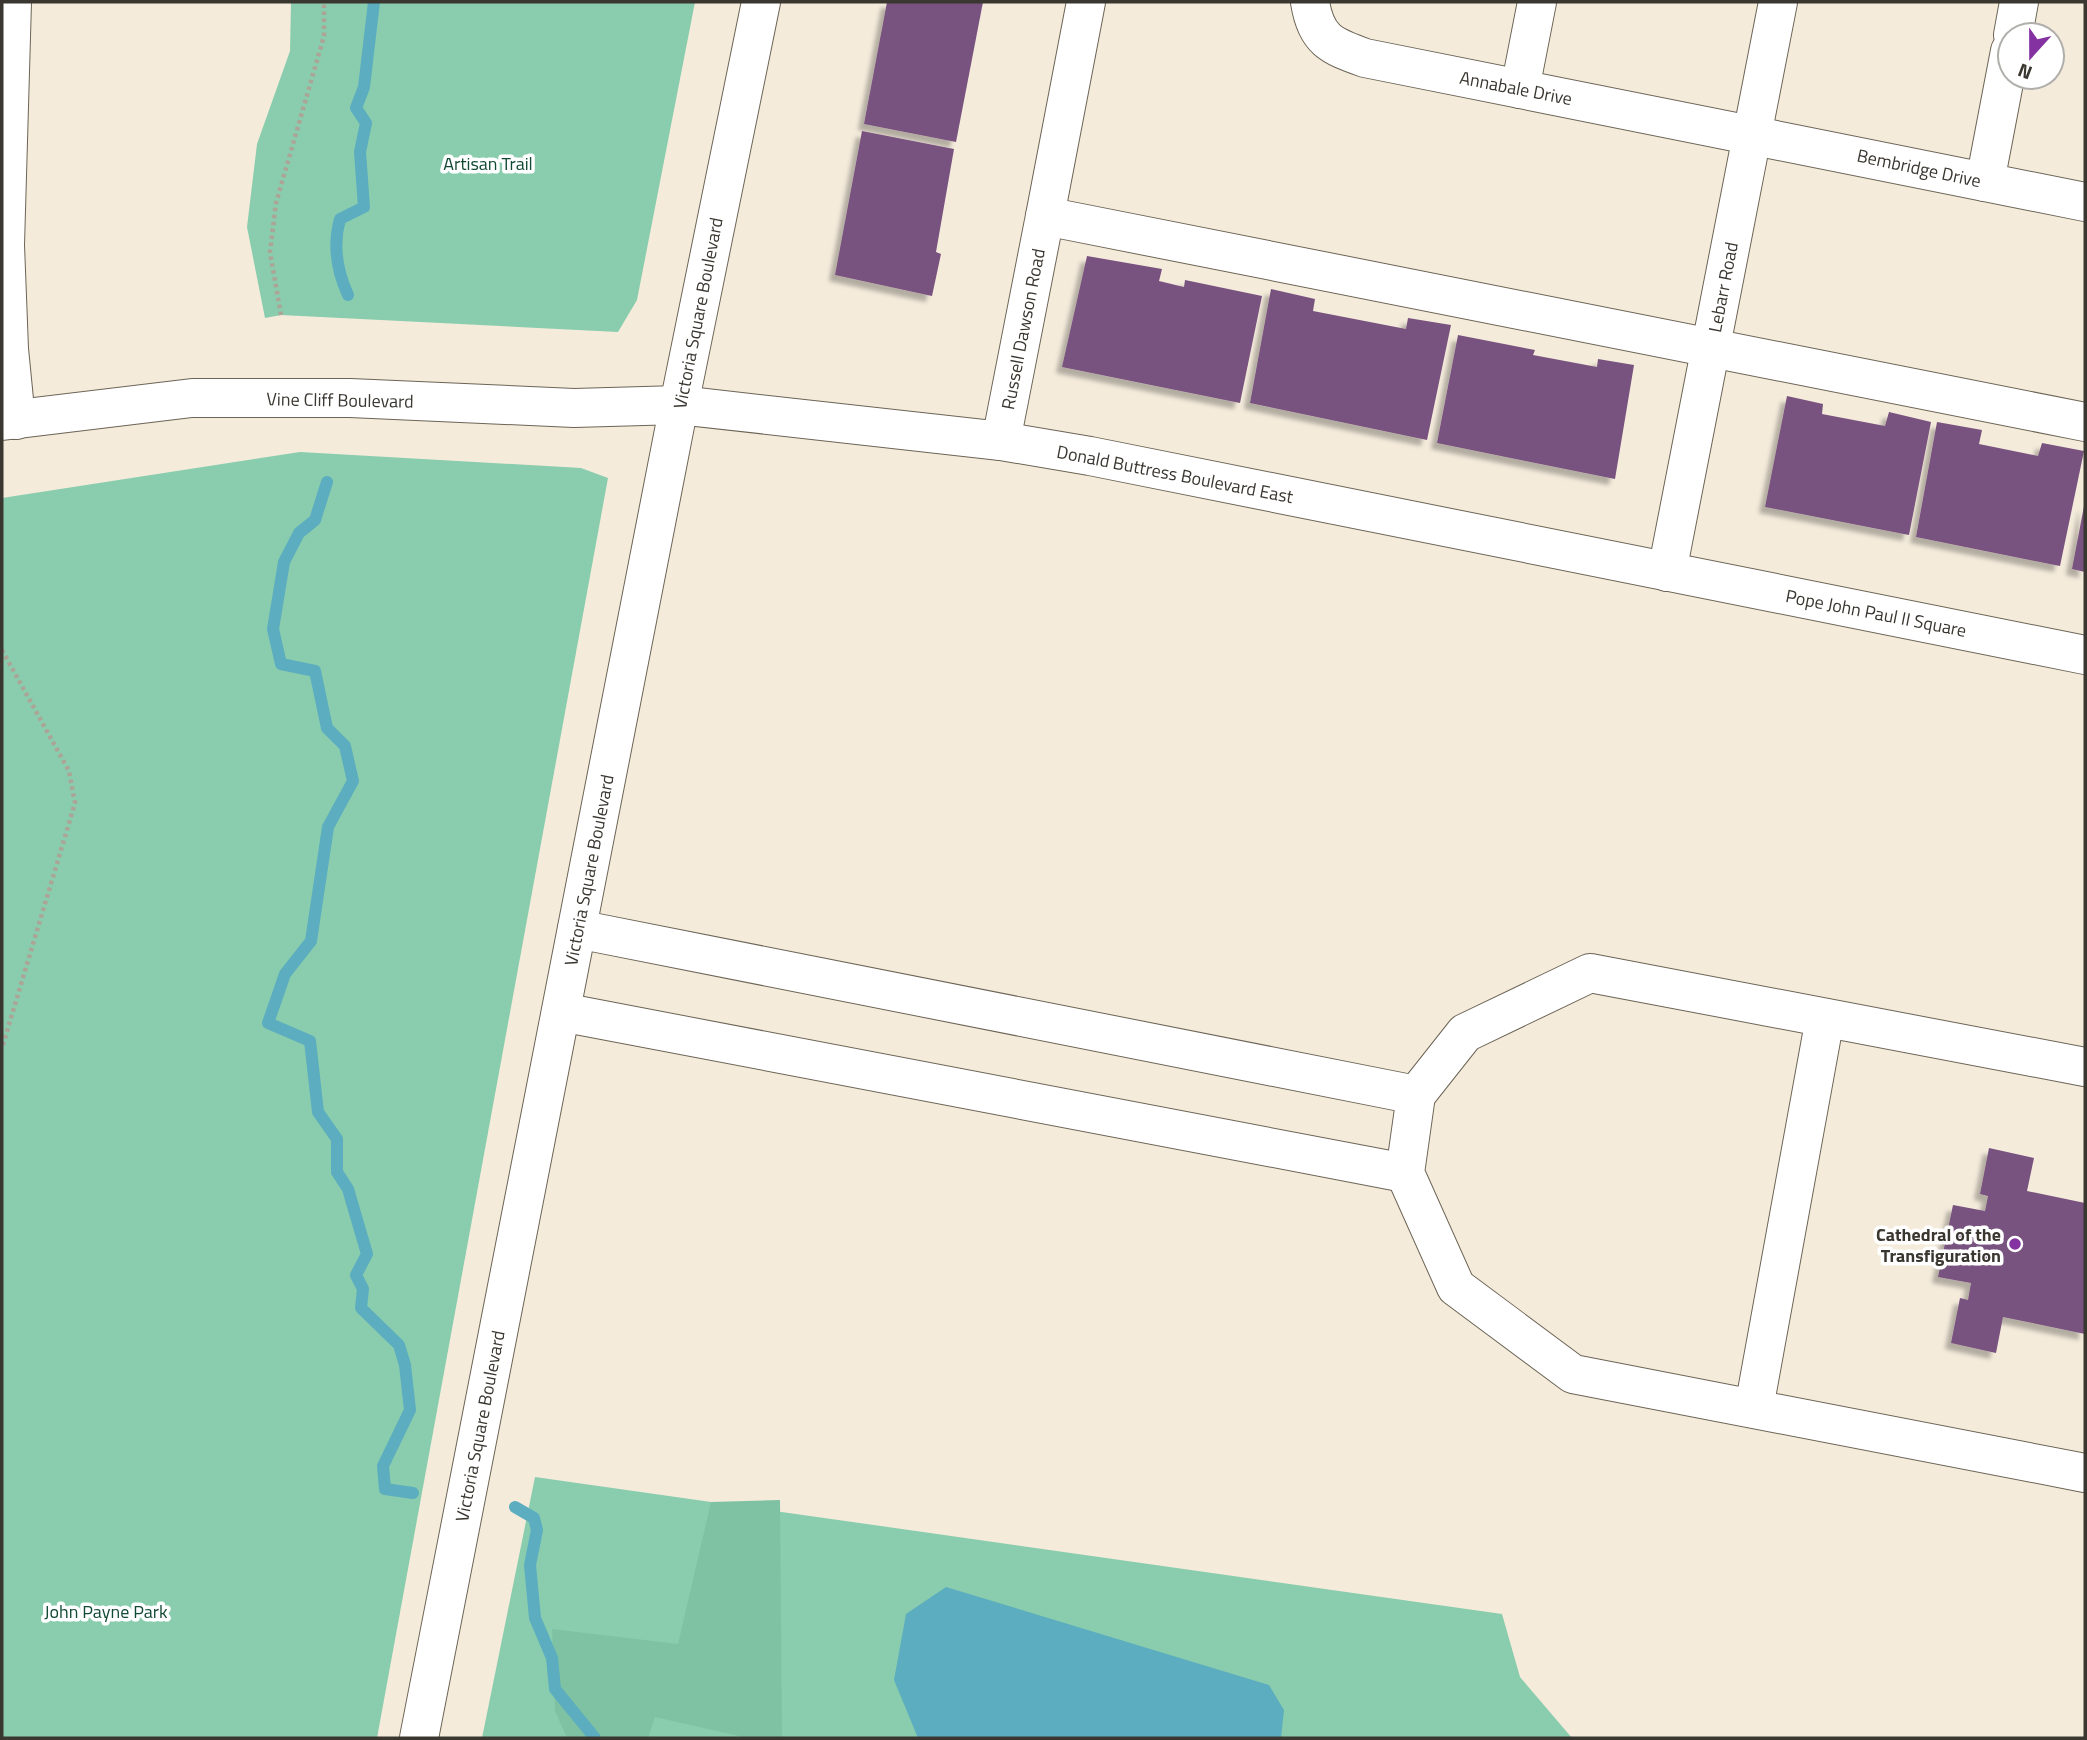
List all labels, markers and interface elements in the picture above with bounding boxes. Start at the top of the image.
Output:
north arrow [1996,21,2066,91]
text: N [2013,56,2036,88]
street label: Annabale Drive [1457,64,1575,112]
street label: Bembridge Drive [1855,142,1983,194]
park label: Artisan Trail [443,150,533,177]
street label: Victoria Square Boulevard [666,215,730,411]
street label: Lebarr Road [1701,240,1745,334]
street label: Russell Dawson Road [994,246,1052,412]
street label: Vine Cliff Boulevard [266,385,414,415]
street label: Donald Buttress Boulevard East [1054,438,1296,510]
street label: Pope John Paul II Square [1783,582,1969,644]
street label: Victoria Square Boulevard [557,772,621,968]
place label: Cathedral of the Transfiguration [1876,1221,2001,1269]
marker: Cathedral of the Transfiguration [2007,1236,2023,1252]
street label: Victoria Square Boulevard [448,1328,512,1524]
park label: John Payne Park [44,1598,168,1625]

